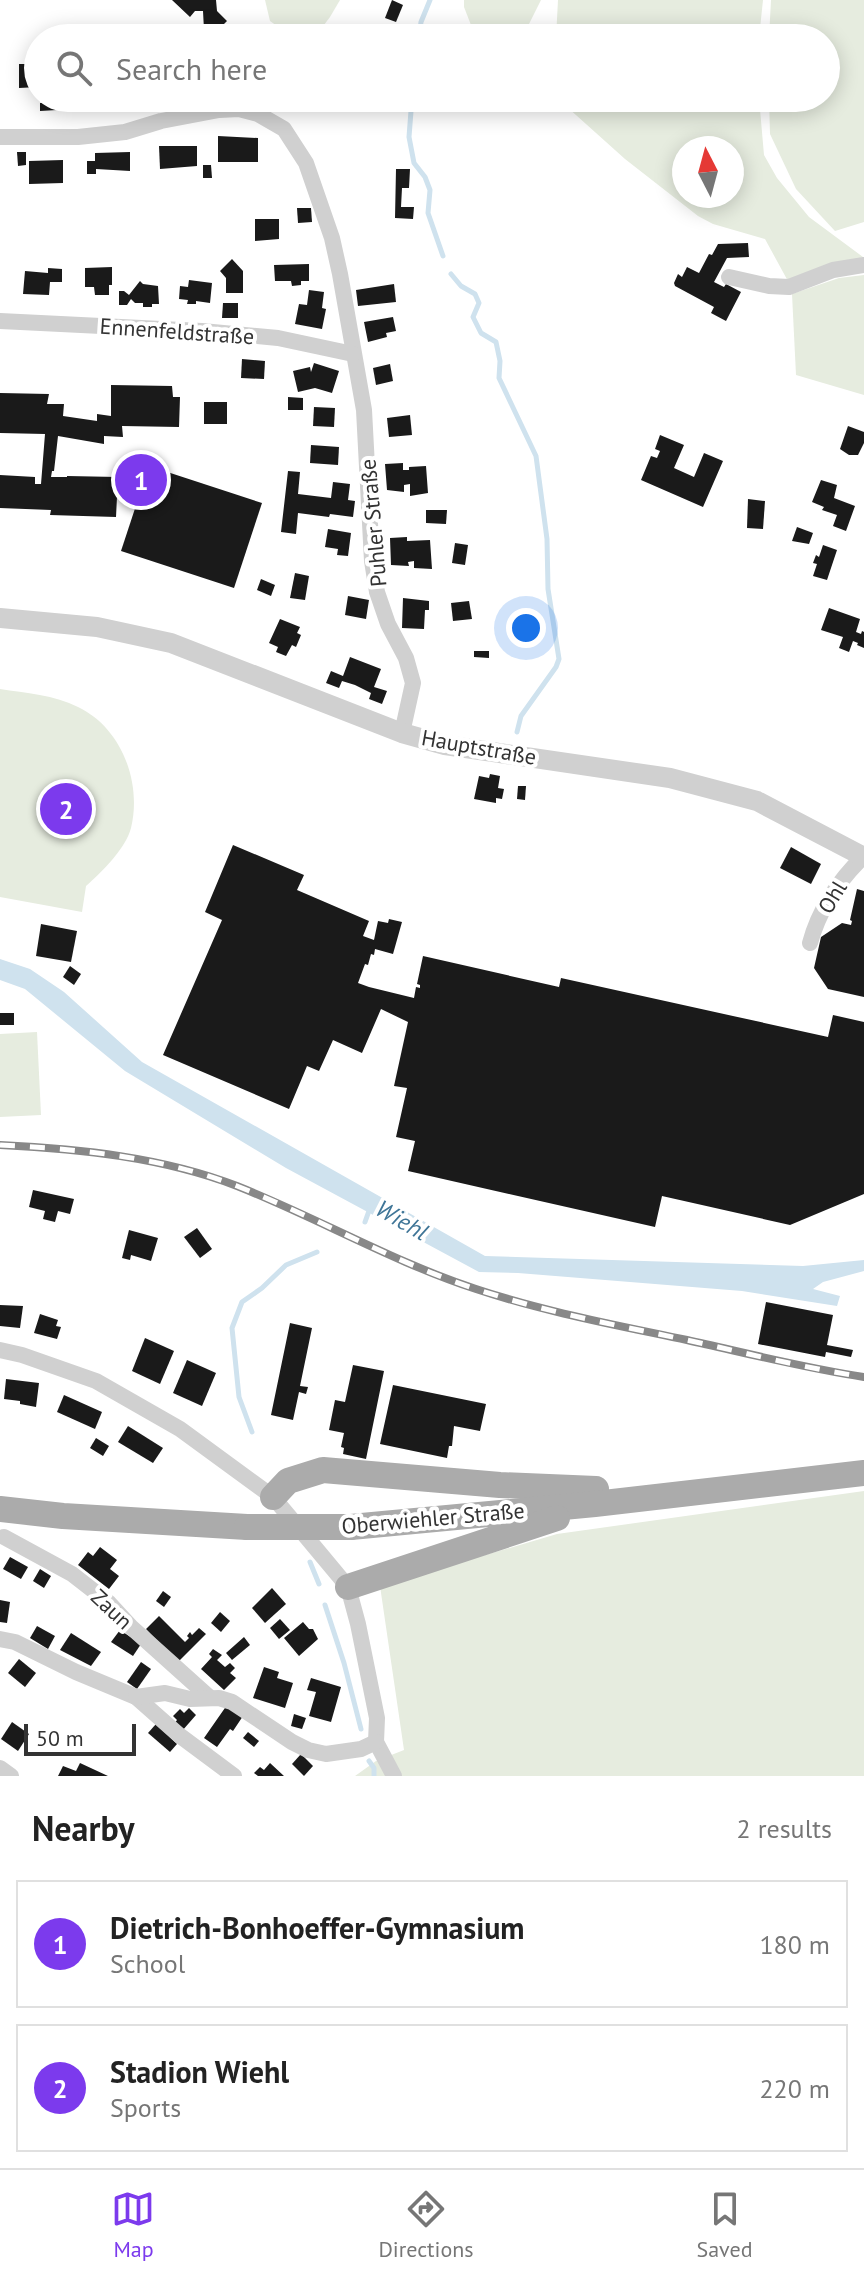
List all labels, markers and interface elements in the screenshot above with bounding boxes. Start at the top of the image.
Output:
search box [24,24,840,112]
icon: search [52,46,96,90]
text: Search here [116,49,267,88]
north arrow [672,136,744,208]
street label: Ennenfeldstraße [99,312,255,350]
pin: 1 [115,450,167,510]
street label: Puhler Straße [353,458,393,588]
your location [506,608,546,648]
street label: Hauptstraße [419,723,539,771]
pin: 2 [40,779,92,839]
street label: Ohl [811,875,853,919]
water label: Wiehl [370,1193,434,1248]
street label: Oberwiehler Straße [340,1496,526,1540]
street label: Zaun [86,1583,138,1635]
scale bar [24,1720,136,1756]
text: 50 m [36,1724,84,1752]
text: Nearby [32,1806,134,1850]
text: 2 results [737,1812,832,1845]
text: Dietrich-Bonhoeffer-Gymnasium [110,1908,525,1947]
text: 1 [53,1928,67,1961]
text: 180 m [759,1928,830,1961]
text: School [110,1947,185,1980]
text: Stadion Wiehl [110,2052,289,2091]
text: 2 [53,2072,67,2105]
text: 220 m [759,2072,830,2105]
text: Sports [110,2091,181,2124]
tab: Map [111,2187,155,2263]
tab: Directions [378,2187,474,2263]
tab: Saved [697,2187,752,2263]

